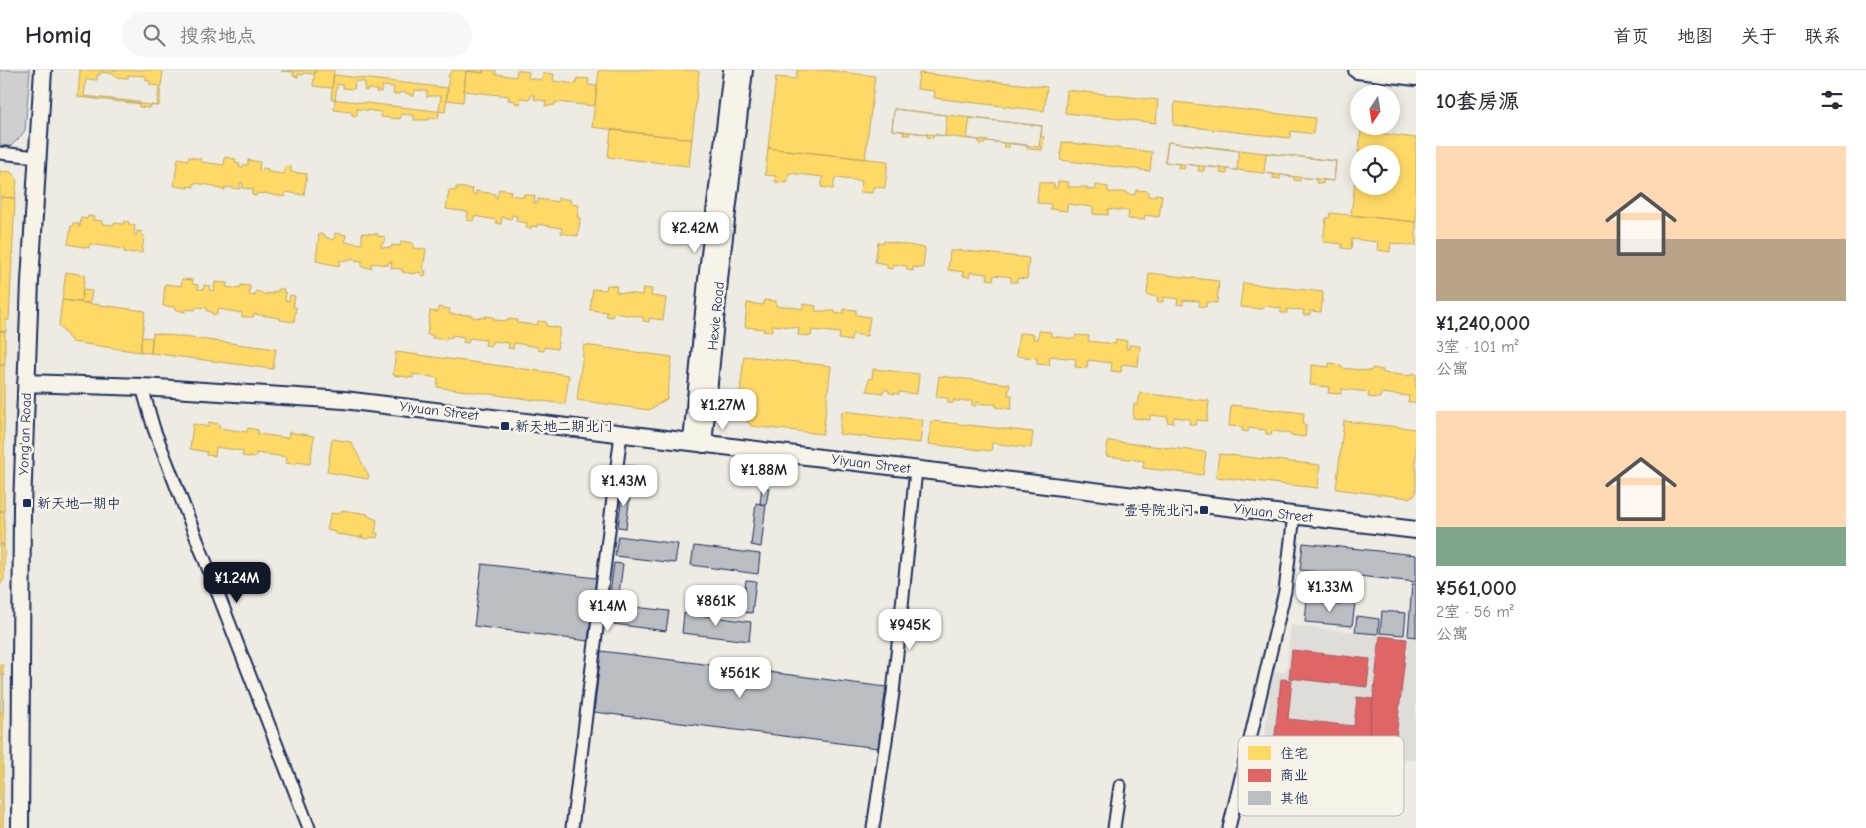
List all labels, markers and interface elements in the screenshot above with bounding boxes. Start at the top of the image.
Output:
search box [122,12,472,57]
text: Homiq [25,21,92,49]
icon: search [140,21,168,49]
text: 搜索地点 [180,25,256,47]
text: 首页 [1613,26,1649,47]
text: 地图 [1677,26,1713,47]
text: 关于 [1741,26,1777,47]
text: 联系 [1805,26,1841,47]
north arrow [1350,85,1400,135]
map controls [1350,85,1400,195]
icon: filters [1818,86,1846,114]
text: 10套房源 [1436,89,1519,113]
button: locate [1350,145,1400,195]
icon: home [1596,179,1686,269]
pin: ¥2.42M [654,212,736,254]
text: ¥2.42M [671,219,719,237]
street label: Hexie Road [704,281,728,351]
text: ¥1,240,000 [1436,311,1530,335]
text: 3室 · 101 m² [1436,338,1519,356]
text: 公寓 [1436,360,1468,378]
pin: ¥1.27M [682,388,764,431]
street label: Yong'an Road [15,392,35,476]
text: ¥1.27M [701,396,745,414]
street label: Yiyuan Street [398,398,481,424]
place label: 新天地二期北门 [515,418,613,435]
marker: 新天地二期北门 [499,420,511,432]
icon: home [1596,444,1686,534]
street label: Yiyuan Street [830,451,913,477]
pin: ¥1.88M [723,454,805,496]
text: ¥1.88M [741,461,787,479]
pin: ¥1.43M [583,464,665,507]
text: ¥1.43M [601,472,647,490]
place label: 新天地一期中 [37,495,121,512]
marker: 新天地一期中 [21,497,33,509]
street label: Yiyuan Street [1232,500,1315,526]
place label: 壹号院北门 [1124,502,1194,519]
marker: 壹号院北门 [1198,504,1210,516]
pin: ¥1.24M [196,562,278,604]
text: ¥1.24M [215,569,259,587]
pin: ¥1.33M [1289,570,1371,613]
text: ¥561,000 [1436,576,1517,600]
text: ¥1.33M [1307,578,1353,596]
pin: ¥861K [681,584,751,627]
pin: ¥1.4M [573,590,643,632]
text: ¥861K [696,592,736,610]
text: ¥1.4M [589,597,627,615]
text: 2室 · 56 m² [1436,603,1514,621]
pin: ¥945K [875,608,945,651]
text: ¥945K [889,616,931,634]
text: 公寓 [1436,625,1468,643]
pin: ¥561K [705,656,775,699]
text: ¥561K [720,664,760,682]
legend [1238,736,1404,816]
text: 住宅 [1280,745,1308,762]
text: 商业 [1280,767,1308,784]
text: 其他 [1280,790,1308,807]

